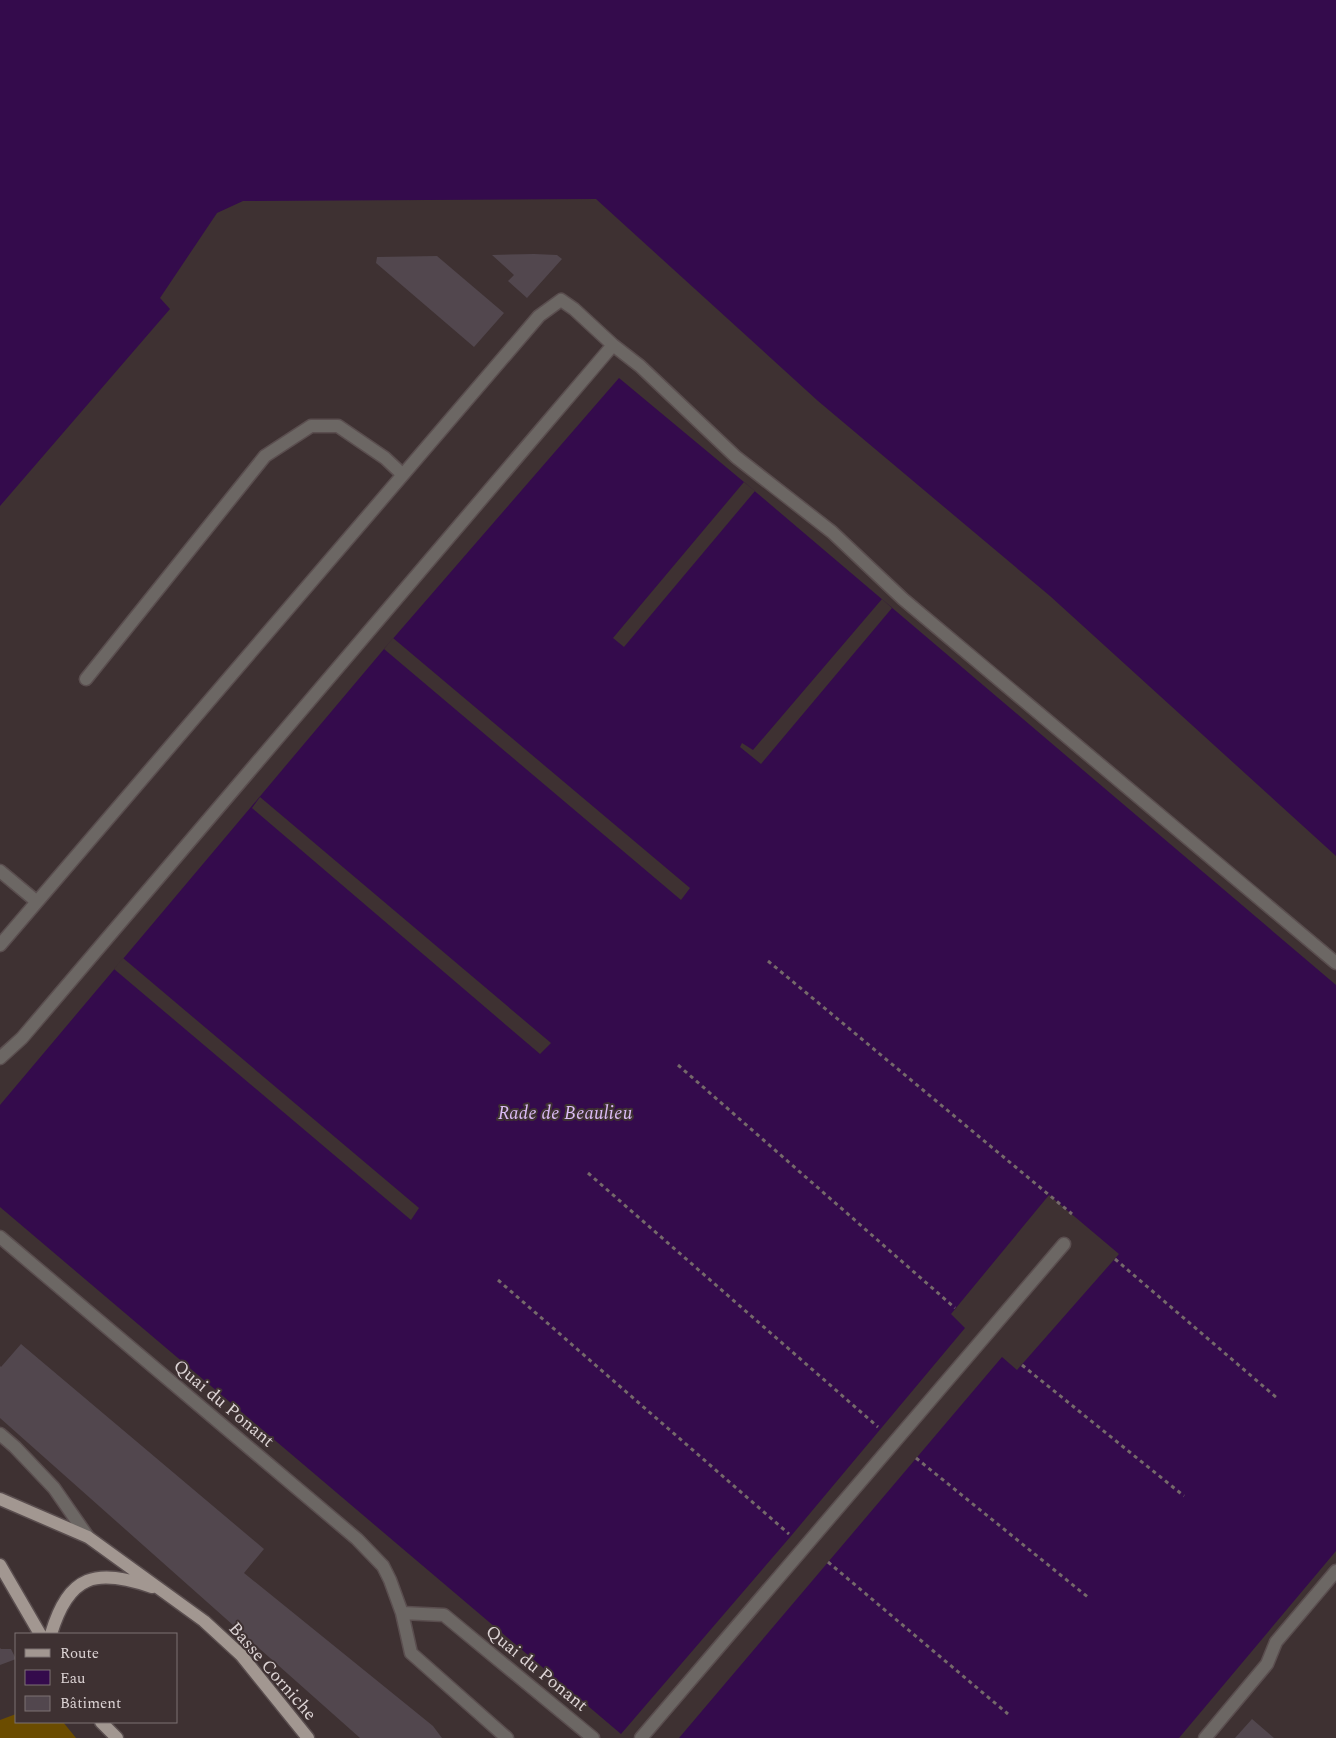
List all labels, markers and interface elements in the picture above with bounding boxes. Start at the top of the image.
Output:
water label: Rade de Beaulieu [498,1099,632,1128]
street label: Quai du Ponant [167,1353,280,1454]
street label: Basse Corniche [222,1616,323,1727]
street label: Quai du Ponant [480,1619,594,1718]
legend [15,1633,178,1723]
text: Route [60,1642,99,1665]
text: Eau [60,1667,86,1690]
text: Bâtiment [60,1692,121,1715]

